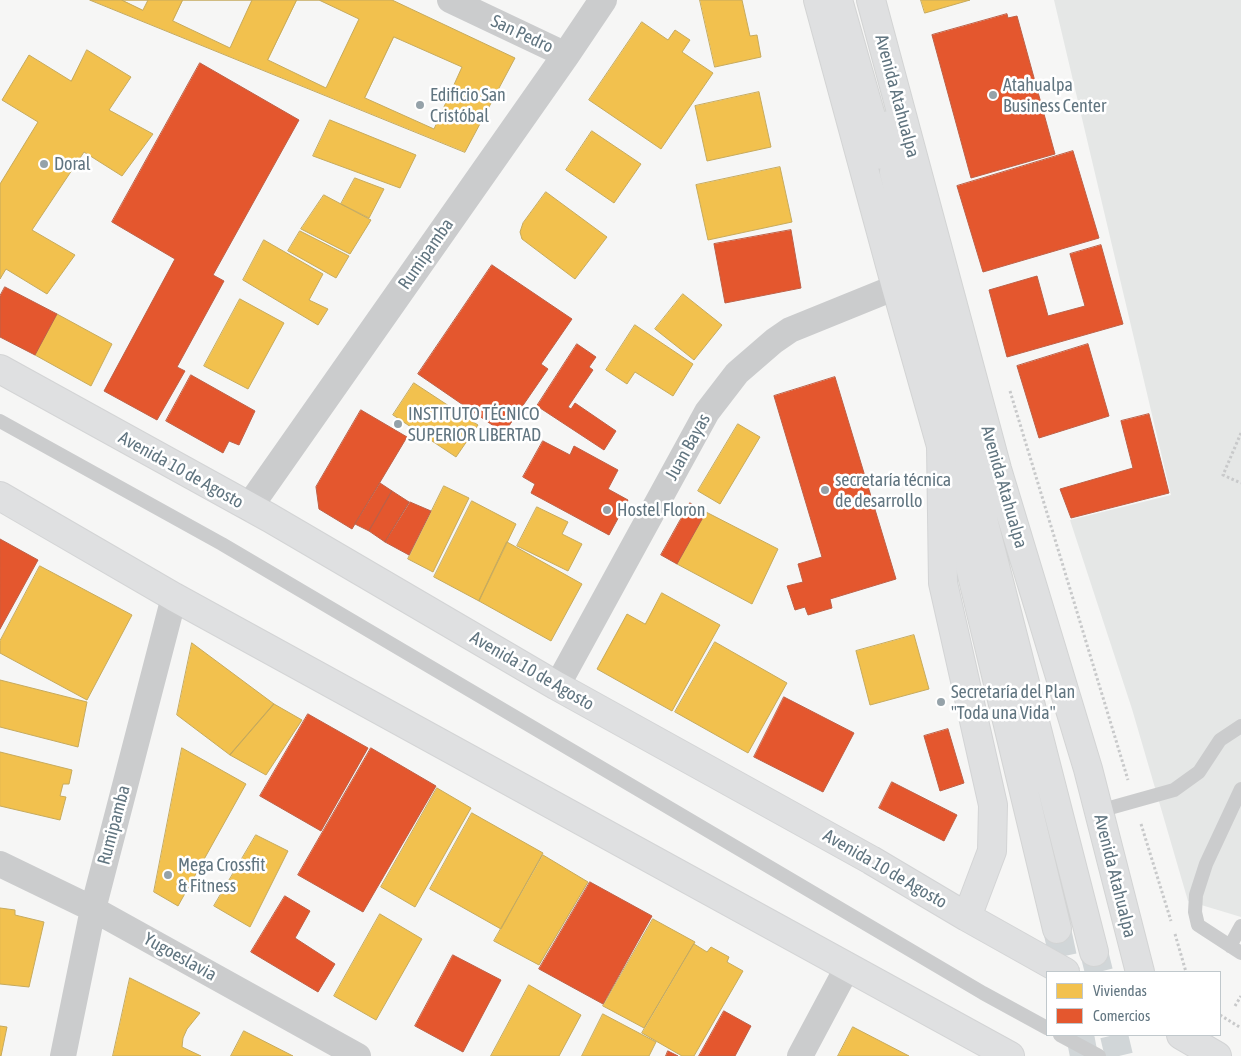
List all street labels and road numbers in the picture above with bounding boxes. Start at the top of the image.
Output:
street label: San Pedro [487,10,557,58]
street label: Avenida Atahualpa [870,32,924,160]
street label: Rumipamba [394,214,458,294]
street label: Juan Bayas [661,410,715,484]
street label: Avenida Atahualpa [976,423,1032,551]
street label: Avenida 10 de Agosto [115,427,247,513]
street label: Avenida 10 de Agosto [466,627,598,715]
street label: Rumipamba [93,783,135,867]
street label: Avenida Atahualpa [1089,812,1141,940]
street label: Avenida 10 de Agosto [819,825,951,913]
street label: Yugoeslavia [140,928,220,986]

